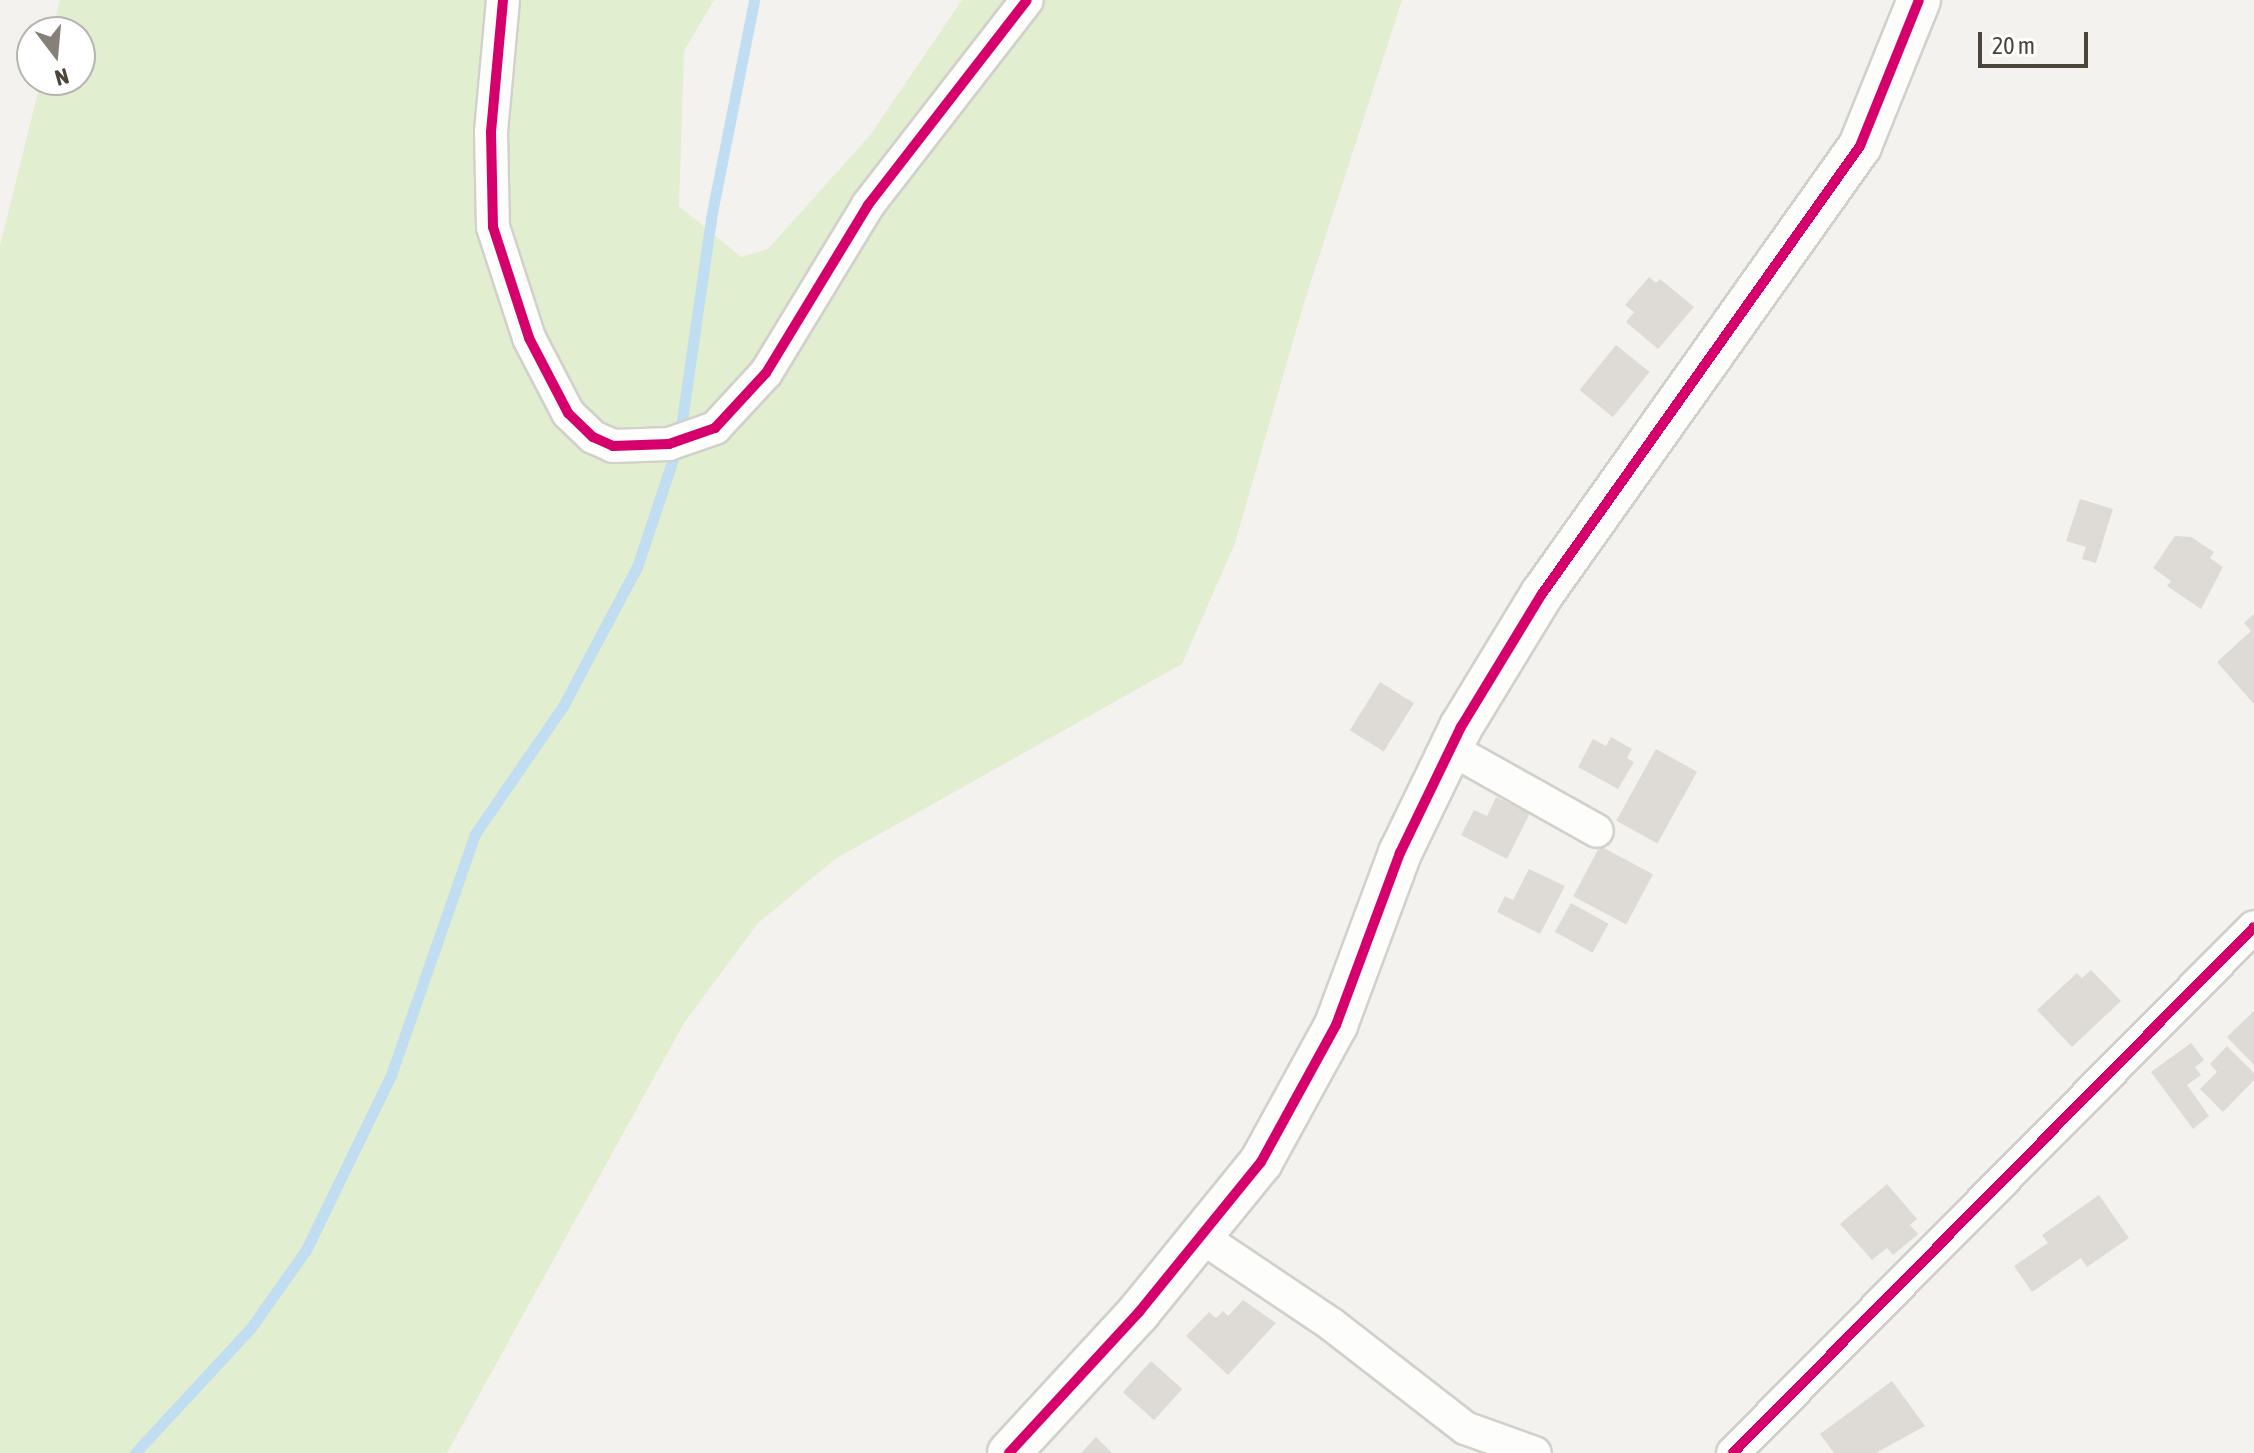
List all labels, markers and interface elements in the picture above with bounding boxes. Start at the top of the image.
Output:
north arrow [16,16,96,96]
scale bar [1982,16,2092,66]
text: 20 m [1992,32,2035,59]
text: N [52,63,72,91]

